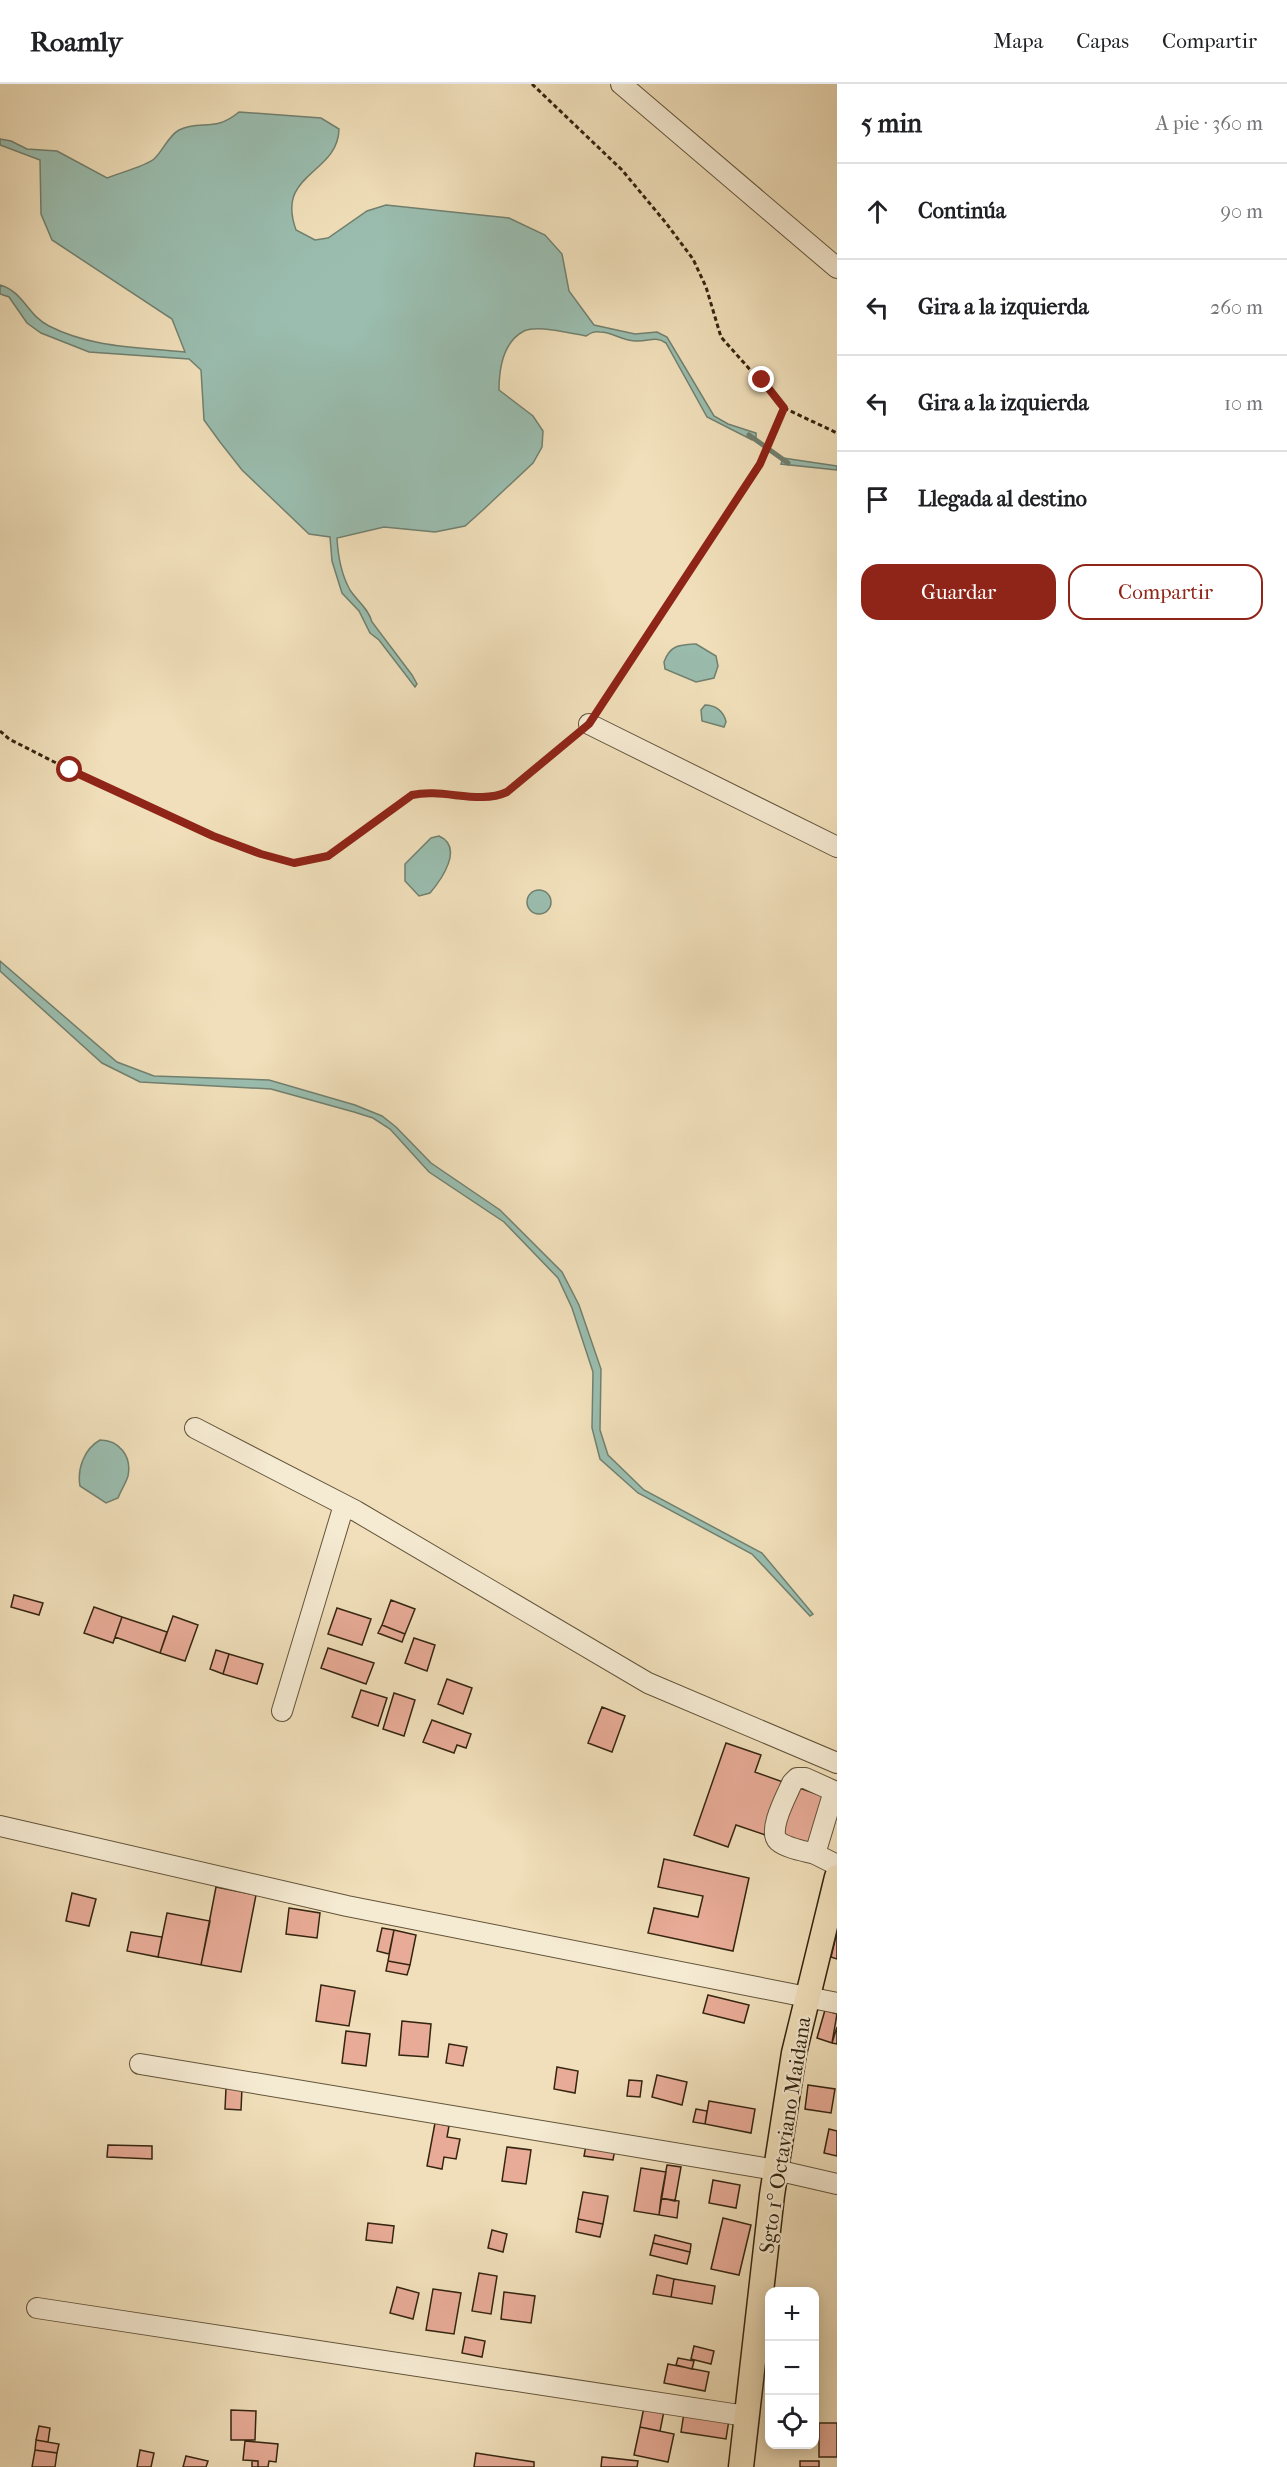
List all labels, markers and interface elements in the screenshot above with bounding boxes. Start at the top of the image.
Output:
text: Roamly [30,25,122,58]
text: Mapa [993,29,1043,53]
text: Capas [1076,29,1129,53]
text: Compartir [1162,29,1257,53]
text: 5 min [861,108,922,139]
text: A pie · 360 m [1156,112,1263,135]
icon: ahead [861,195,894,228]
text: Continúa [918,198,1006,224]
text: 90 m [1221,200,1263,223]
icon: left [861,291,894,324]
text: Gira a la izquierda [918,294,1089,320]
text: 260 m [1210,296,1263,319]
route end [748,366,774,392]
icon: left [861,387,894,420]
text: Gira a la izquierda [918,390,1089,416]
text: 10 m [1224,392,1263,415]
icon: arrive [861,483,894,516]
text: Llegada al destino [918,486,1087,512]
button: Guardar [861,564,1056,620]
button: Compartir [1068,564,1263,620]
route start [56,756,82,782]
street label: Sgto 1° Octaviano Maidana [754,2015,816,2255]
map controls [765,2287,819,2449]
button: + [765,2287,819,2341]
button: − [765,2341,819,2395]
button: locate [765,2395,819,2449]

